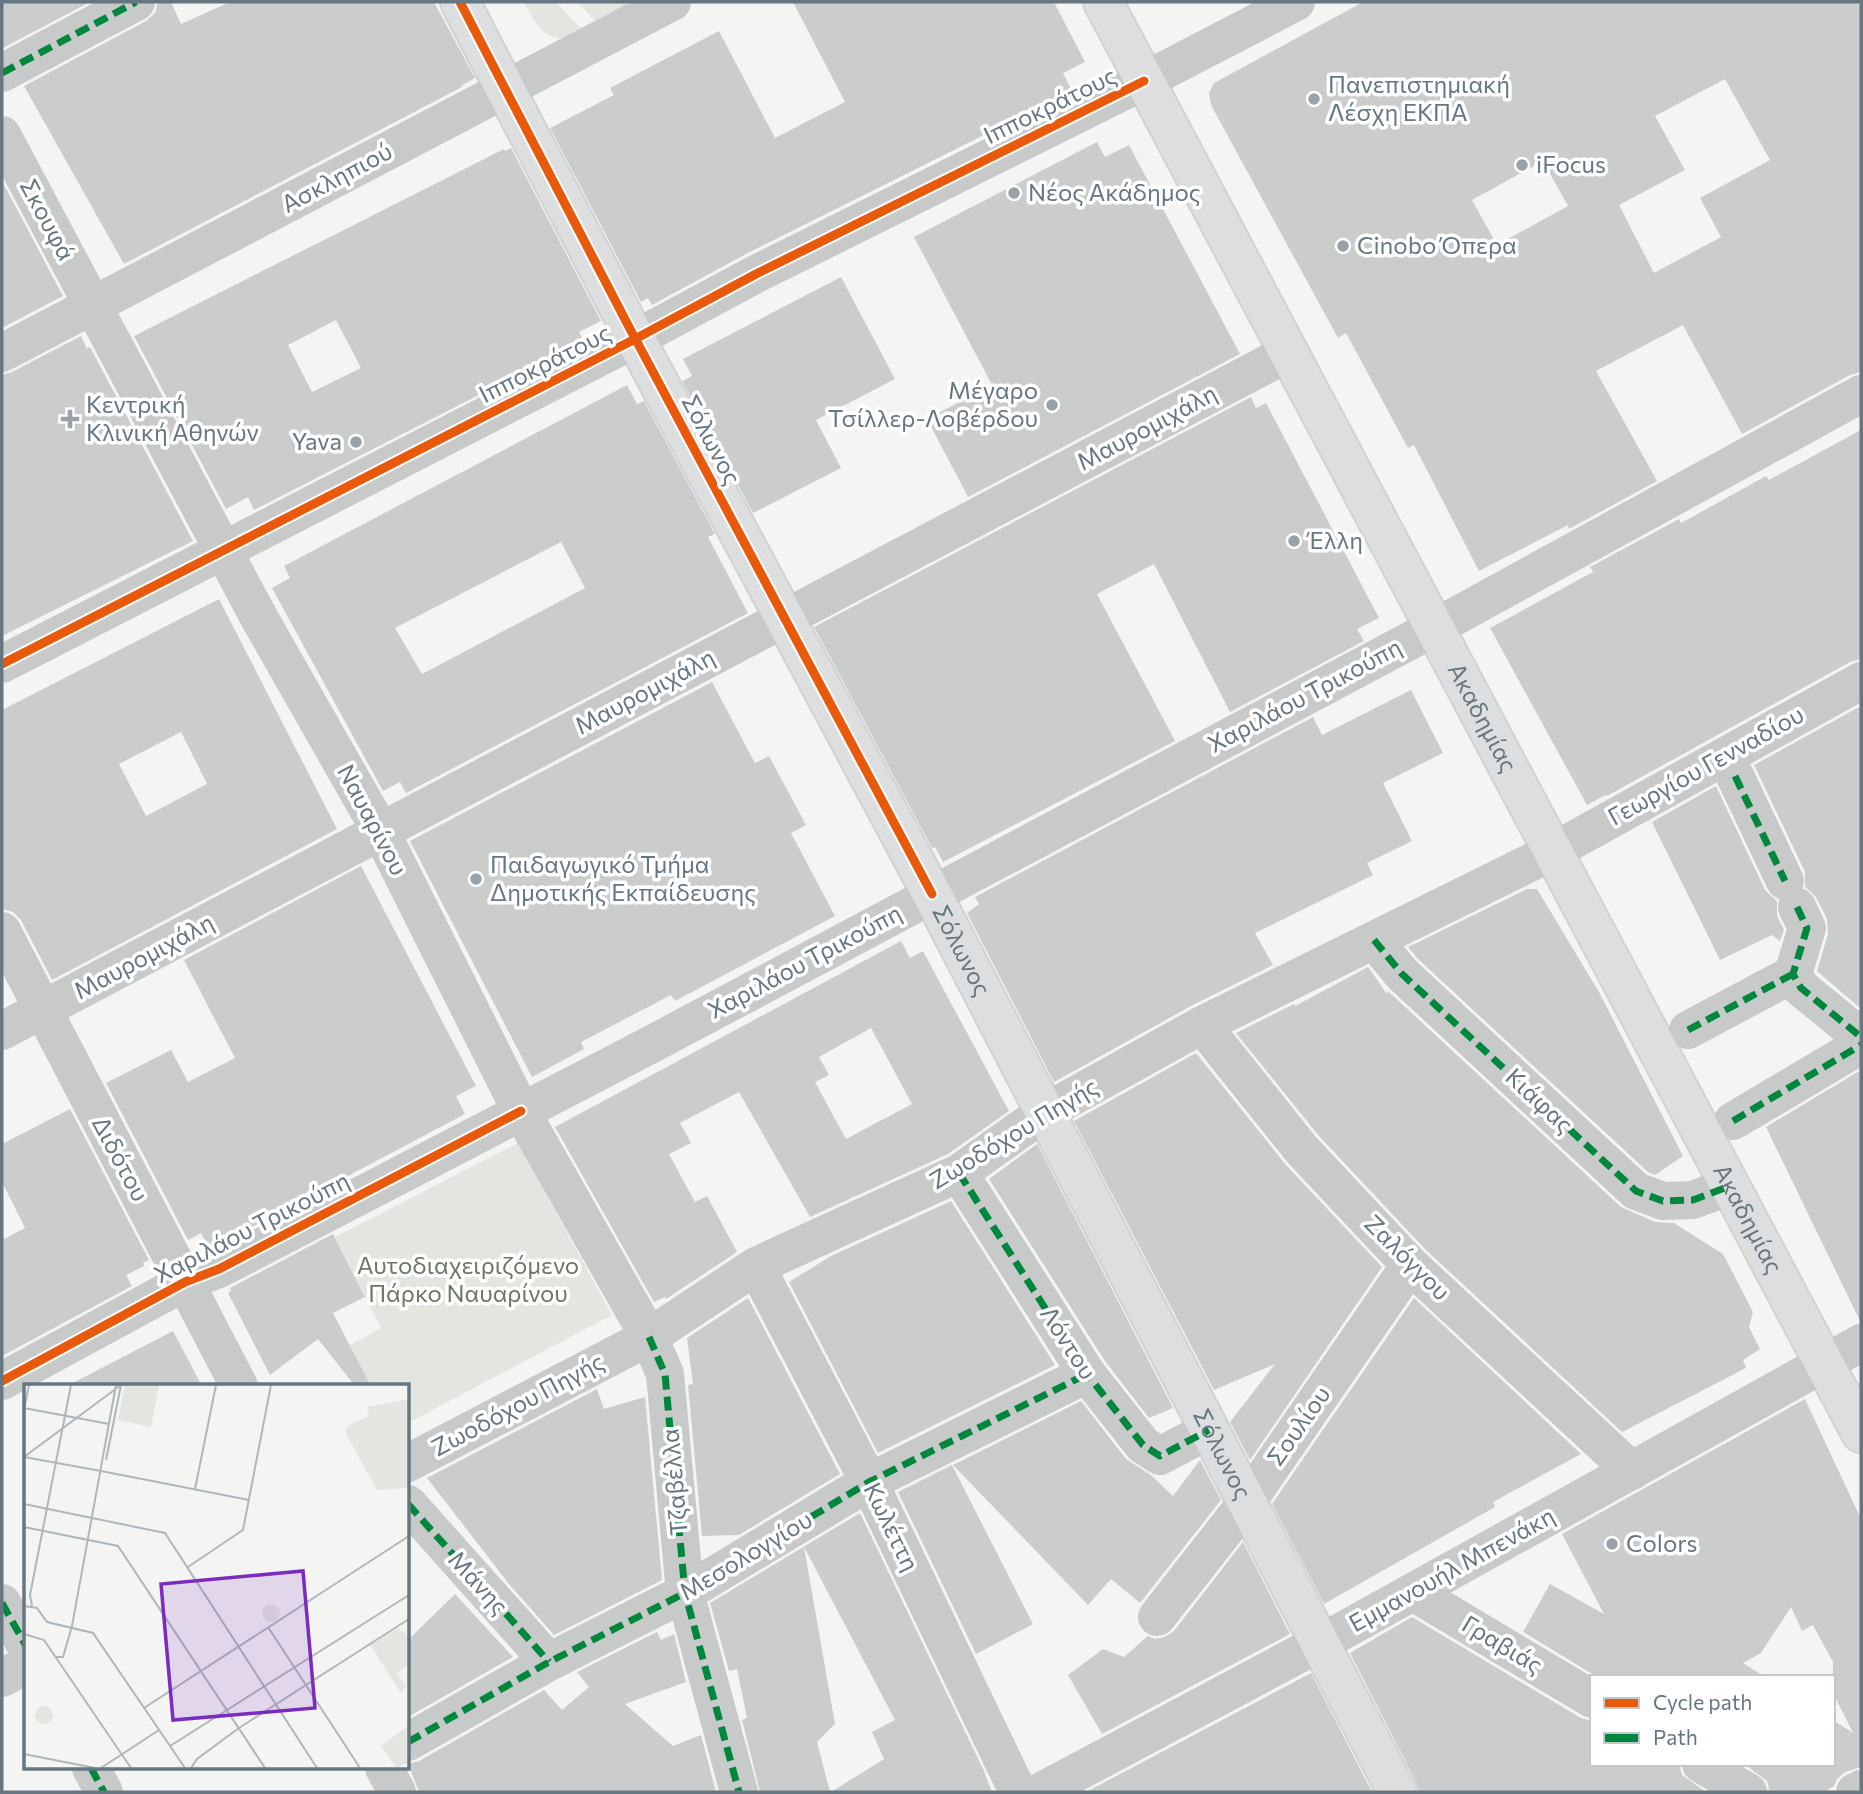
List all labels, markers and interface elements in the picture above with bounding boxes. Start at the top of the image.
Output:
street label: Ιπποκράτους [978,60,1120,149]
place label: Πανεπιστημιακή Λέσχη ΕΚΠΑ [1328,69,1510,126]
marker: Πανεπιστημιακή Λέσχη ΕΚΠΑ [1306,91,1322,107]
street label: Ασκληπιού [276,135,396,218]
place label: iFocus [1536,149,1606,178]
marker: iFocus [1514,157,1530,173]
street label: Σκουφά [15,174,82,265]
place label: Νέος Ακάδημος [1028,177,1201,206]
marker: Νέος Ακάδημος [1006,185,1022,201]
place label: Cinobo Όπερα [1357,230,1517,259]
marker: Cinobo Όπερα [1335,238,1351,254]
street label: Ιπποκράτους [474,317,615,408]
place label: Μέγαρο Τσίλλερ-Λοβέρδου [828,375,1038,432]
street label: Μαυρομιχάλη [1071,378,1221,476]
place label: Κεντρική Κλινική Αθηνών [86,389,259,446]
street label: Σόλωνος [677,389,748,489]
marker: Μέγαρο Τσίλλερ-Λοβέρδου [1044,397,1060,413]
marker: Κεντρική Κλινική Αθηνών [60,409,80,429]
place label: Yava [292,426,342,455]
marker: Yava [348,434,364,450]
place label: Έλλη [1306,525,1363,554]
marker: Έλλη [1286,533,1302,549]
street label: Χαριλάου Τρικούπη [1203,631,1406,758]
street label: Μαυρομιχάλη [569,642,719,740]
street label: Ακαδημίας [1443,657,1524,777]
street label: Γεωργίου Γενναδίου [1602,699,1808,831]
street label: Ναυαρίνου [332,759,415,880]
place label: Παιδαγωγικό Τμήμα Δημοτικής Εκπαίδευσης [490,849,756,906]
marker: Παιδαγωγικό Τμήμα Δημοτικής Εκπαίδευσης [468,871,484,887]
street label: Χαριλάου Τρικούπη [703,897,906,1024]
street label: Σόλωνος [927,900,998,1000]
street label: Μαυρομιχάλη [68,907,218,1005]
street label: Κιάφας [1500,1062,1580,1138]
street label: Ζωοδόχου Πηγής [924,1071,1103,1194]
street label: Διδότου [87,1111,156,1206]
street label: Ακαδημίας [1708,1159,1790,1278]
street label: Χαριλάου Τρικούπη [149,1165,354,1288]
street label: Ζαλόγγου [1359,1208,1457,1306]
park label: Αυτοδιαχειριζόμενο Πάρκο Ναυαρίνου [357,1250,579,1307]
street label: Λόντου [1035,1300,1104,1384]
street label: Ζωοδόχου Πηγής [426,1346,608,1461]
street label: Σουλίου [1260,1380,1336,1470]
inset map [24,1384,410,1770]
street label: Σόλωνος [1188,1403,1259,1503]
street label: Τζαβέλλα [654,1427,693,1537]
street label: Κωλέττη [859,1477,926,1575]
street label: Εμμανουήλ Μπενάκη [1343,1500,1559,1637]
street label: Μεσολογγίου [674,1504,817,1606]
place label: Colors [1626,1528,1697,1557]
marker: Colors [1604,1536,1620,1552]
street label: Μάνης [443,1544,515,1620]
street label: Γραβιάς [1457,1608,1548,1679]
legend [1590,1675,1835,1766]
text: Cycle path [1653,1689,1752,1714]
text: Path [1653,1724,1698,1749]

